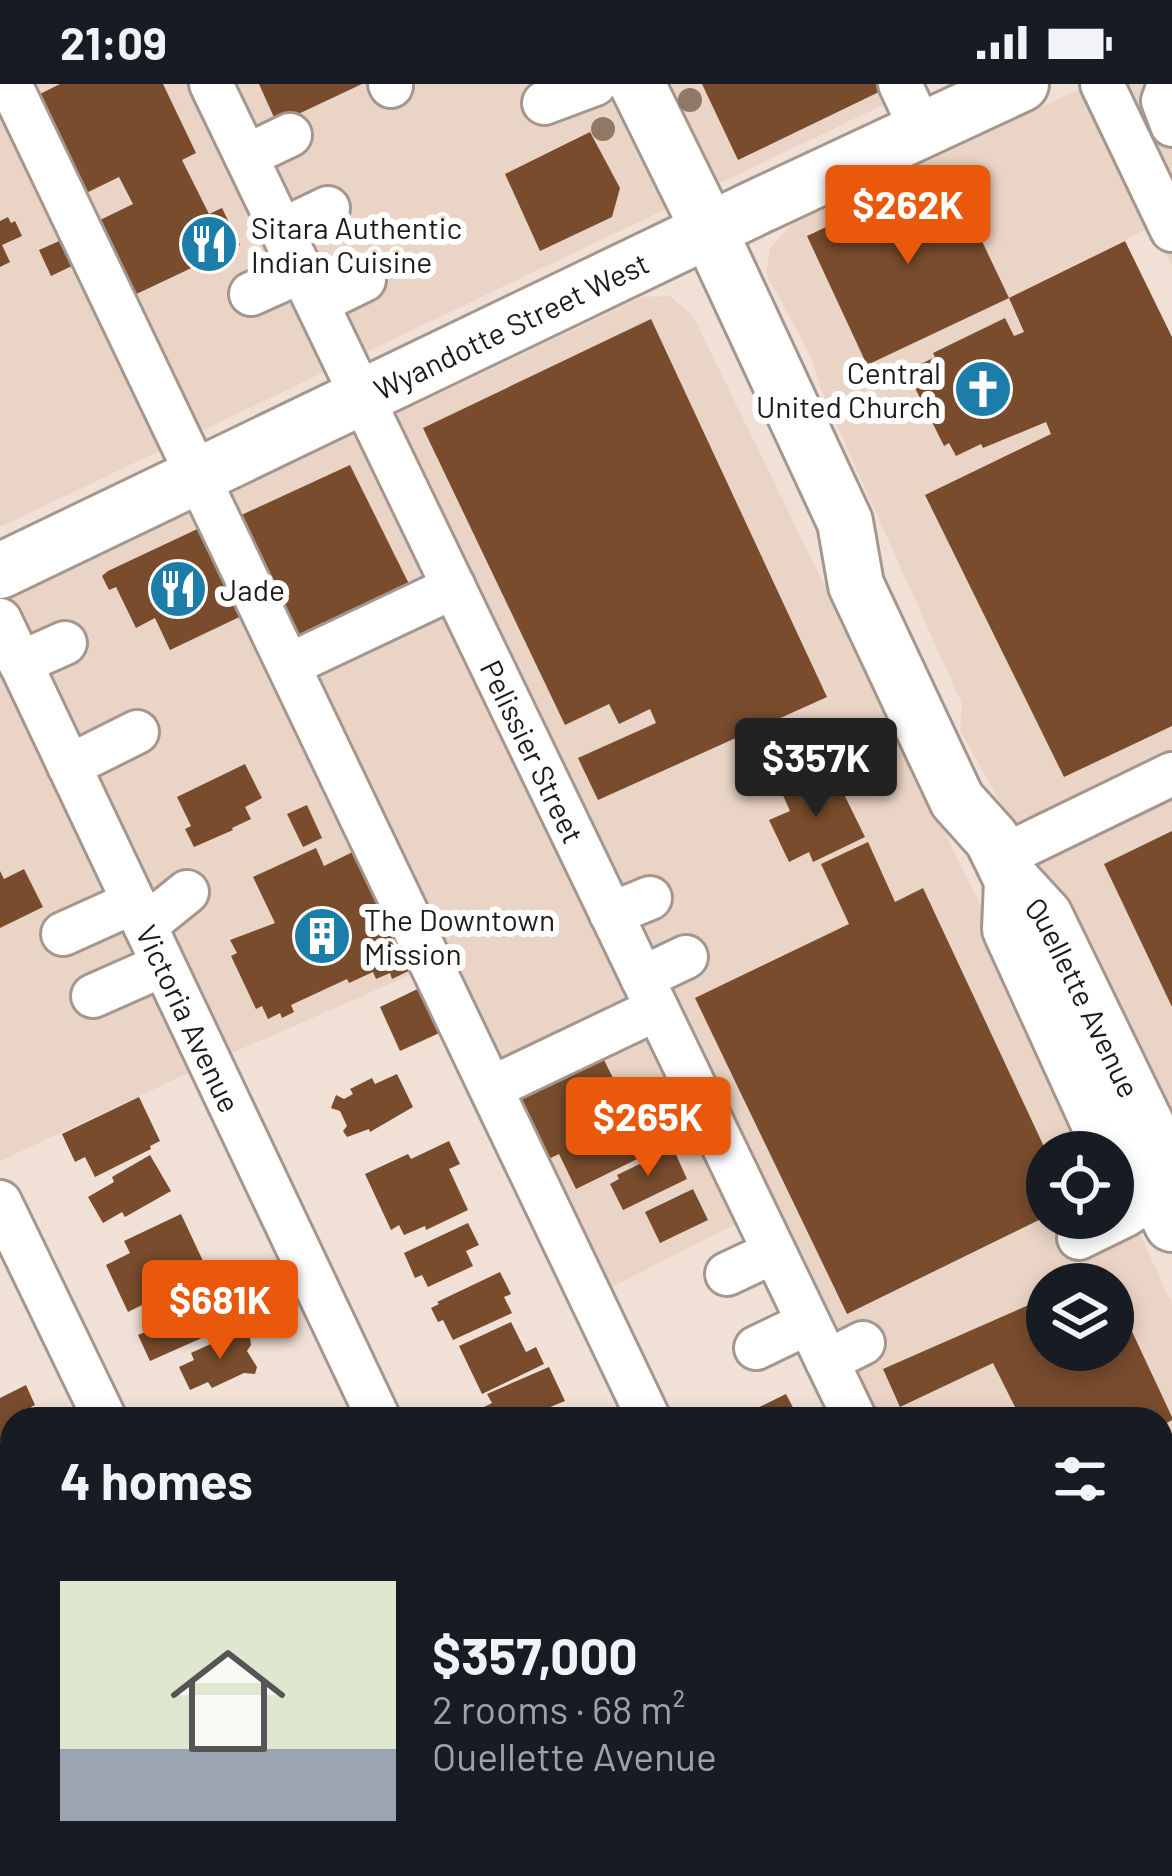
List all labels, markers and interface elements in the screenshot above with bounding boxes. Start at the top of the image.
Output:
text: 21:09 [60,15,167,69]
pin: $262K [824,165,992,267]
text: $262K [852,180,964,227]
place label: Sitara Authentic Indian Cuisine [251,209,462,279]
restaurant icon: Sitara Authentic Indian Cuisine [178,213,240,275]
street label: Wyandotte Street West [368,244,654,407]
place label: Central United Church [756,354,941,424]
church icon: Central United Church [952,358,1014,420]
restaurant icon: Jade [147,558,209,620]
place label: Jade [220,571,285,607]
street label: Pelissier Street [474,654,592,849]
pin: $357K [732,718,900,820]
text: $357K [762,733,870,780]
street label: Ouellette Avenue [1018,889,1148,1103]
place label: The Downtown Mission [364,901,555,971]
building icon: The Downtown Mission [291,905,353,967]
street label: Victoria Avenue [129,919,249,1118]
pin: $265K [564,1077,732,1179]
text: $265K [593,1092,703,1139]
map controls [1026,1131,1134,1371]
button: locate [1026,1131,1134,1239]
pin: $681K [136,1260,304,1362]
button: layers [1026,1263,1134,1371]
text: $681K [169,1275,271,1322]
icon: filters [1047,1446,1113,1512]
text: 4 homes [60,1449,253,1510]
text: $357,000 [432,1624,638,1685]
icon: home [156,1629,300,1773]
text: 2 rooms · 68 m² [432,1685,685,1732]
text: Ouellette Avenue [432,1732,717,1779]

